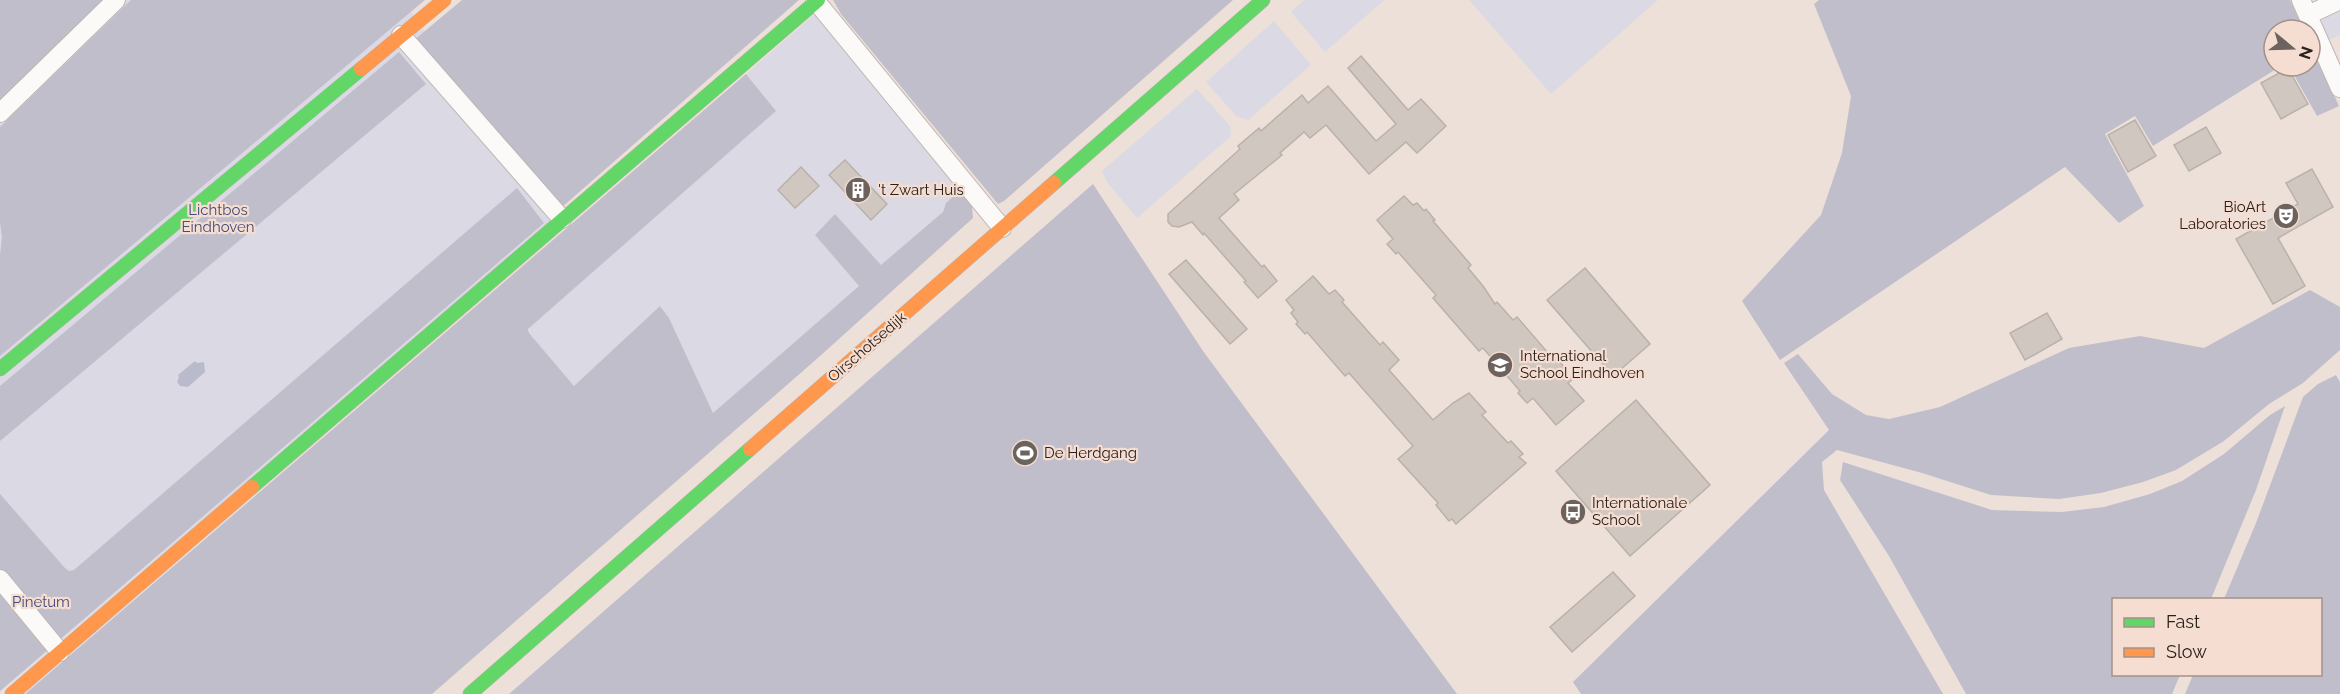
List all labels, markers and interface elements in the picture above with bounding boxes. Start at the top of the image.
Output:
north arrow [2262,18,2322,78]
text: N [2295,44,2317,62]
building icon: 't Zwart Huis [843,175,873,205]
place label: 't Zwart Huis [878,181,964,199]
place label: BioArt Laboratories [2179,198,2266,233]
park label: Lichtbos Eindhoven [181,201,255,236]
theatre icon: BioArt Laboratories [2271,201,2301,231]
street label: Oirschotsedijk [824,308,910,386]
place label: International School Eindhoven [1520,347,1645,382]
school or university icon: International School Eindhoven [1485,350,1515,380]
sports icon: De Herdgang [1010,438,1040,468]
place label: De Herdgang [1044,444,1137,462]
place label: Internationale School [1592,494,1687,529]
bus stop icon: Internationale School [1558,497,1588,527]
park label: Pinetum [12,593,70,611]
legend [2112,598,2322,676]
text: Fast [2166,611,2200,632]
text: Slow [2166,641,2207,662]

